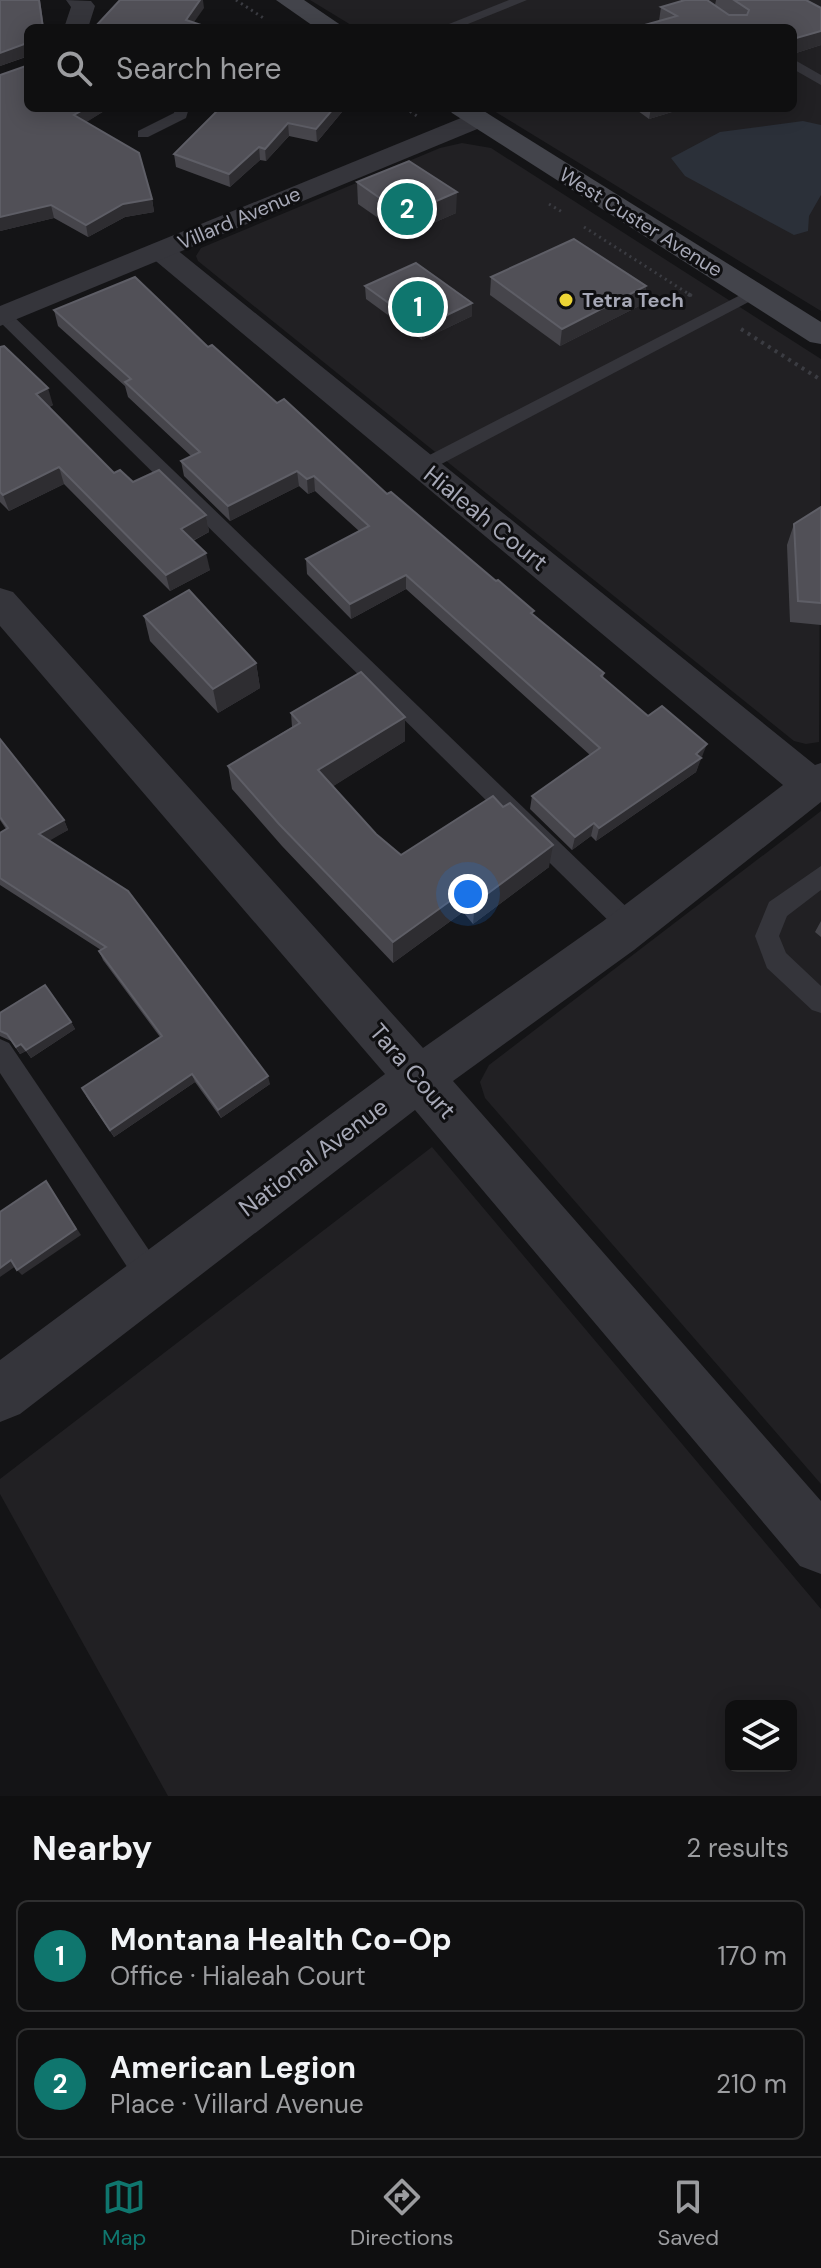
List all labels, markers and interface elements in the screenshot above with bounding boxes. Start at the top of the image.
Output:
search box [24,24,797,112]
icon: search [52,46,96,90]
text: Search here [116,49,282,88]
street label: West Custer Avenue [555,161,727,283]
pin: 2 [381,179,433,239]
street label: Villard Avenue [174,180,304,256]
pin: 1 [392,277,444,337]
place label: Tetra Tech [582,287,684,313]
marker: Tetra Tech [557,291,575,309]
street label: Hialeah Court [418,458,554,578]
your location [448,874,488,914]
street label: Tara Court [363,1017,463,1125]
street label: National Avenue [232,1091,394,1223]
map controls [725,1700,797,1772]
button: layers [725,1700,797,1772]
text: Nearby [32,1826,152,1871]
text: 2 results [686,1831,789,1865]
text: Montana Health Co-Op [110,1920,452,1959]
text: 1 [55,1939,65,1973]
text: 170 m [718,1939,787,1973]
text: Office · Hialeah Court [110,1959,366,1993]
text: American Legion [110,2048,356,2087]
text: 2 [52,2067,68,2101]
text: 210 m [716,2067,787,2101]
text: Place · Villard Avenue [110,2087,364,2121]
tab: Map [102,2175,146,2252]
tab: Directions [350,2175,454,2252]
tab: Saved [657,2175,719,2252]

